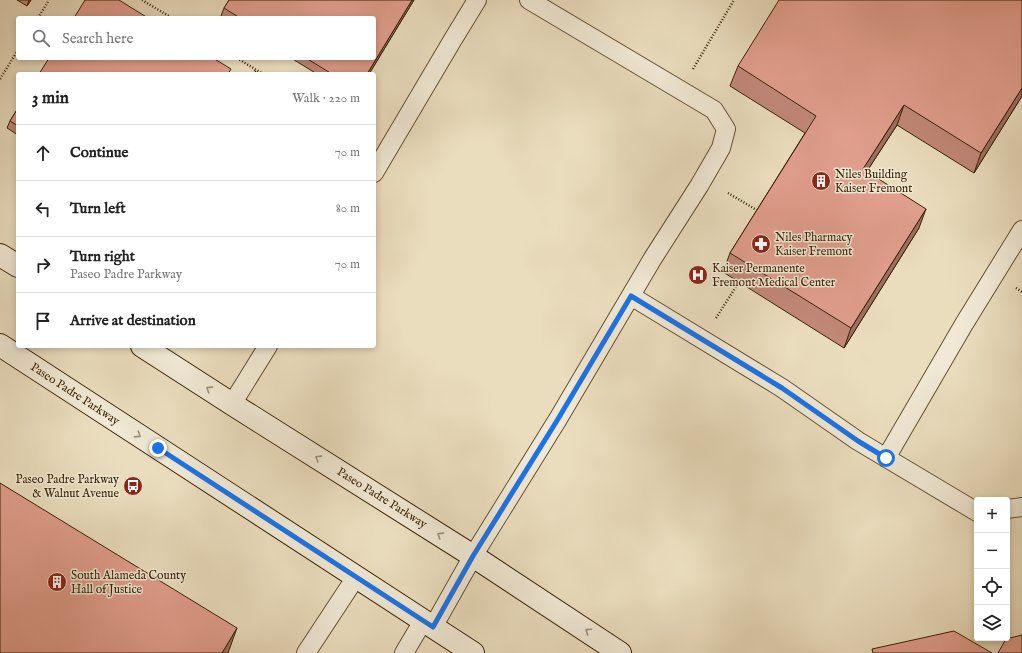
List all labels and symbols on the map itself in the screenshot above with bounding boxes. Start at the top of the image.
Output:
place label: Niles Building Kaiser Fremont [835,167,912,196]
building icon: Niles Building Kaiser Fremont [810,170,832,192]
place label: Niles Pharmacy Kaiser Fremont [775,230,853,259]
pharmacy icon: Niles Pharmacy Kaiser Fremont [750,233,772,255]
place label: Kaiser Permanente Fremont Medical Center [712,261,836,290]
hospital icon: Kaiser Permanente Fremont Medical Center [687,264,709,286]
street label: Paseo Padre Parkway [28,360,123,429]
one-way arrow [206,387,213,394]
one-way arrow [134,430,141,438]
route end [149,439,167,457]
route start [877,449,895,467]
one-way arrow [316,456,323,463]
street label: Paseo Padre Parkway [334,464,430,532]
place label: Paseo Padre Parkway & Walnut Avenue [16,472,119,501]
bus stop icon: Paseo Padre Parkway & Walnut Avenue [122,475,144,497]
one-way arrow [437,532,444,540]
place label: South Alameda County Hall of Justice [71,568,186,598]
building icon: South Alameda County Hall of Justice [46,571,68,593]
one-way arrow [585,628,592,636]

